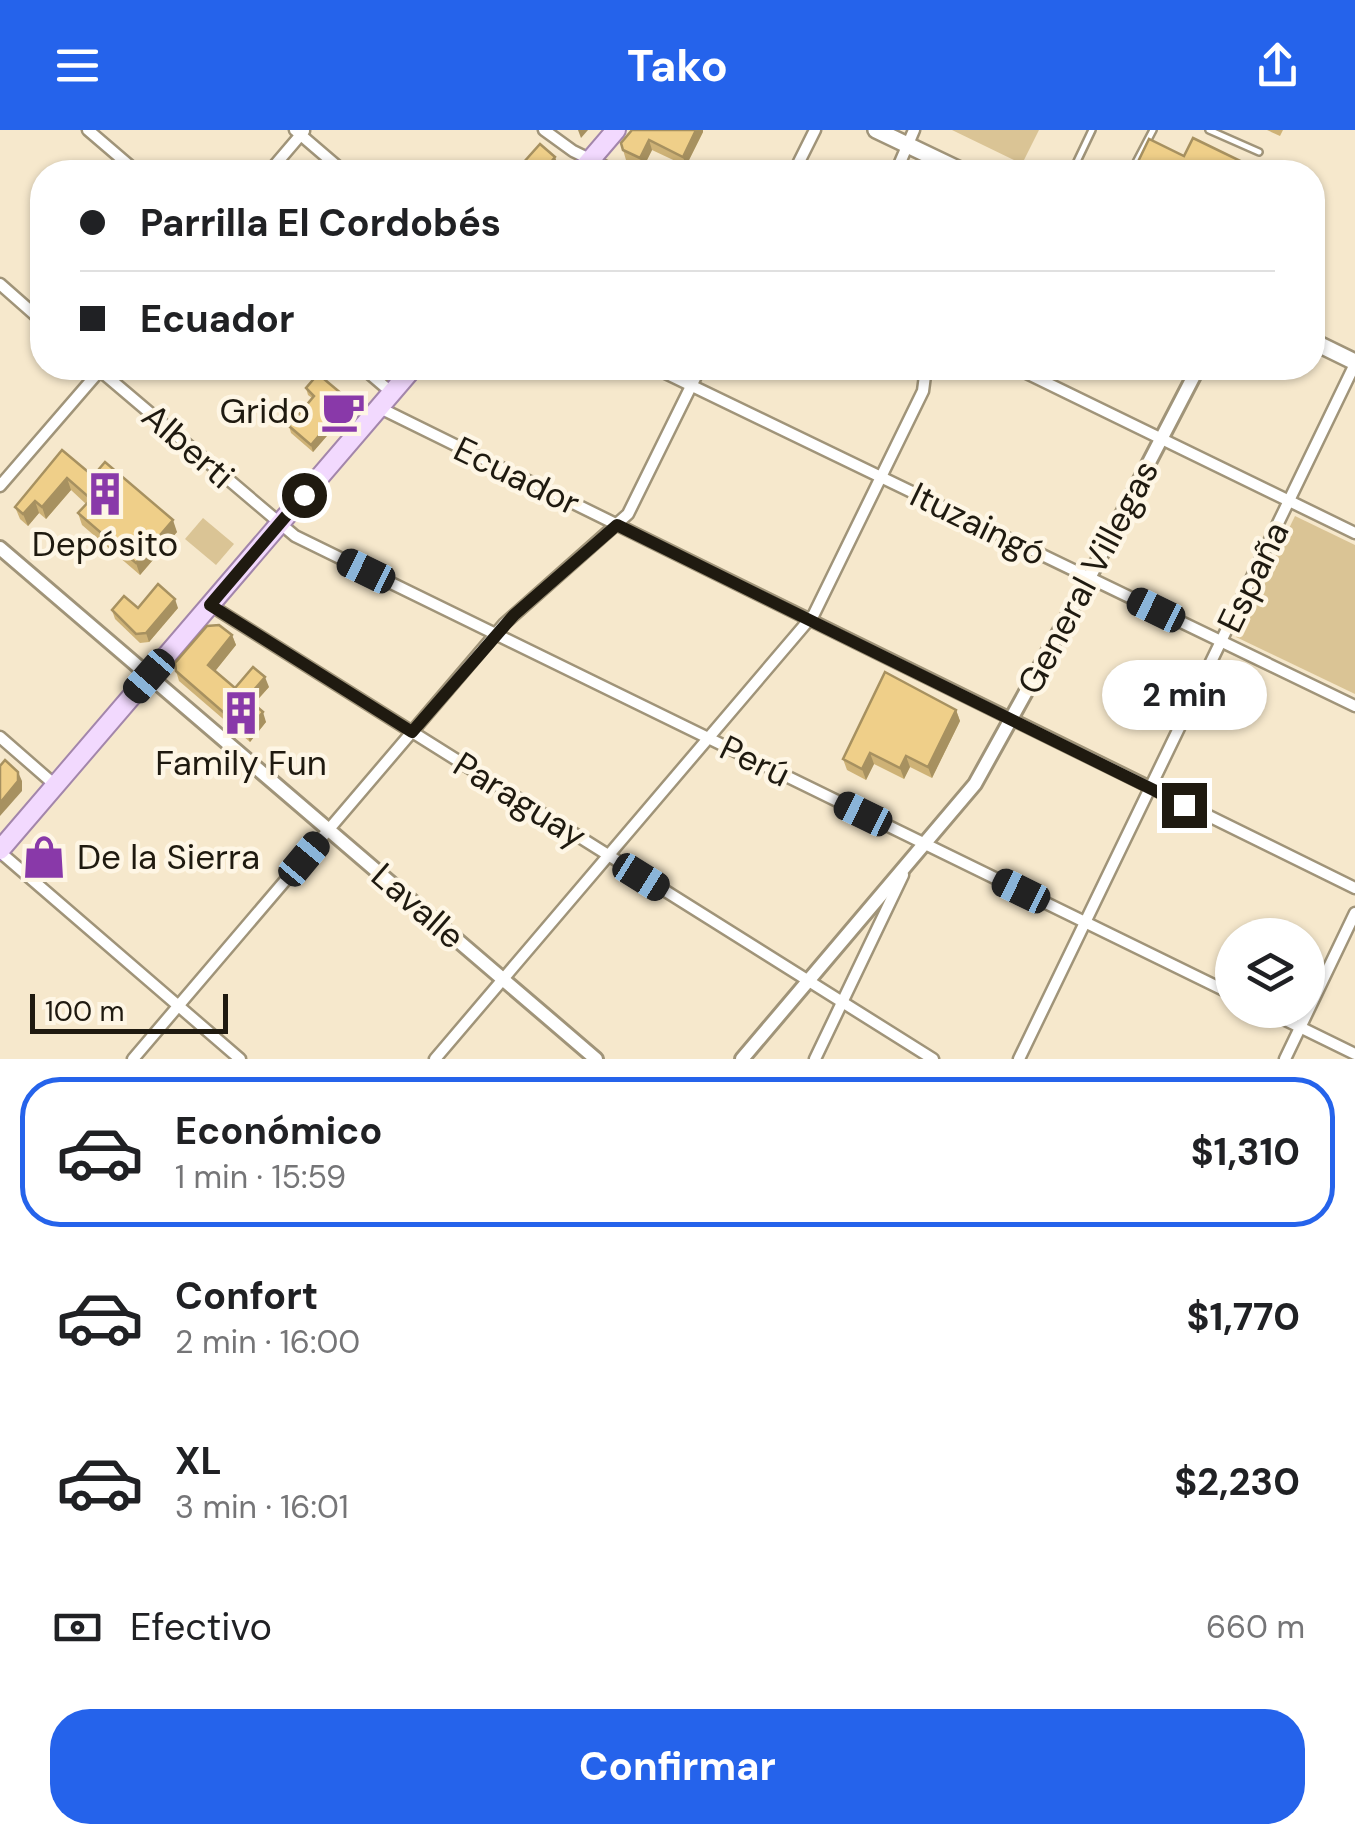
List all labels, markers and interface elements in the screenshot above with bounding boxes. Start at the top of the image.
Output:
text: Tako [627,36,728,95]
icon: menu [50,38,105,93]
icon: share [1250,38,1305,93]
text: Parrilla El Cordobés [140,198,501,248]
text: Ecuador [140,294,295,344]
cafe icon: Grido [319,387,367,435]
place label: Grido [219,388,310,434]
street label: Alberti [132,393,244,499]
street label: Ecuador [446,426,588,526]
street label: General Villegas [1007,452,1169,702]
building icon: Depósito [81,470,129,518]
street label: Ituzaingó [903,472,1053,576]
route start [282,473,327,518]
street label: España [1207,514,1299,640]
place label: Depósito [32,521,178,567]
car [332,544,400,598]
car [1122,583,1190,637]
car [118,644,180,708]
callout: 2 min [1102,660,1266,730]
text: 2 min [1142,674,1227,716]
building icon: Family Fun [217,689,265,737]
street label: Perú [712,725,798,797]
place label: Family Fun [155,740,327,786]
street label: Paraguay [445,741,595,859]
route end [1162,783,1207,828]
car [829,787,897,841]
car [273,826,335,892]
shop icon: De la Sierra [20,833,68,881]
place label: De la Sierra [77,834,260,880]
car [608,848,674,906]
street label: Lavalle [362,853,474,959]
car [987,864,1055,918]
map controls [1215,918,1325,1028]
button: layers [1215,918,1325,1028]
scale bar [30,989,228,1034]
text: 100 m [45,993,124,1030]
text: Económico [175,1106,382,1156]
icon: car [55,1107,145,1197]
text: $1,310 [1191,1127,1300,1177]
text: 1 min · 15:59 [175,1156,346,1198]
text: Confort [175,1271,318,1321]
icon: car [55,1272,145,1362]
text: $1,770 [1187,1292,1300,1342]
text: 2 min · 16:00 [175,1321,360,1363]
text: XL [175,1436,222,1486]
icon: car [55,1437,145,1527]
text: $2,230 [1174,1457,1300,1507]
text: 3 min · 16:01 [175,1486,349,1528]
icon: cash [50,1600,105,1655]
text: Efectivo [130,1602,272,1652]
text: 660 m [1206,1606,1305,1648]
button: Confirmar [50,1709,1305,1824]

